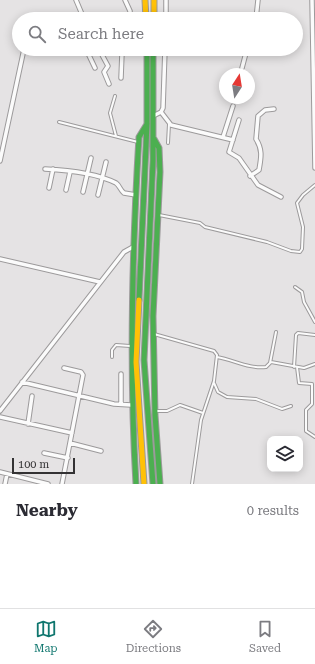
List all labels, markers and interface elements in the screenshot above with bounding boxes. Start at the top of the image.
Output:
search box [12,12,303,56]
icon: search [26,23,48,45]
text: Search here [58,25,144,43]
north arrow [219,68,255,104]
map controls [267,436,303,472]
button: layers [267,436,303,472]
scale bar [12,456,75,475]
text: 100 m [18,458,49,471]
text: Nearby [16,500,78,520]
text: 0 results [247,503,299,518]
tab: Map [34,618,58,655]
tab: Directions [126,618,181,655]
tab: Saved [249,618,281,655]

